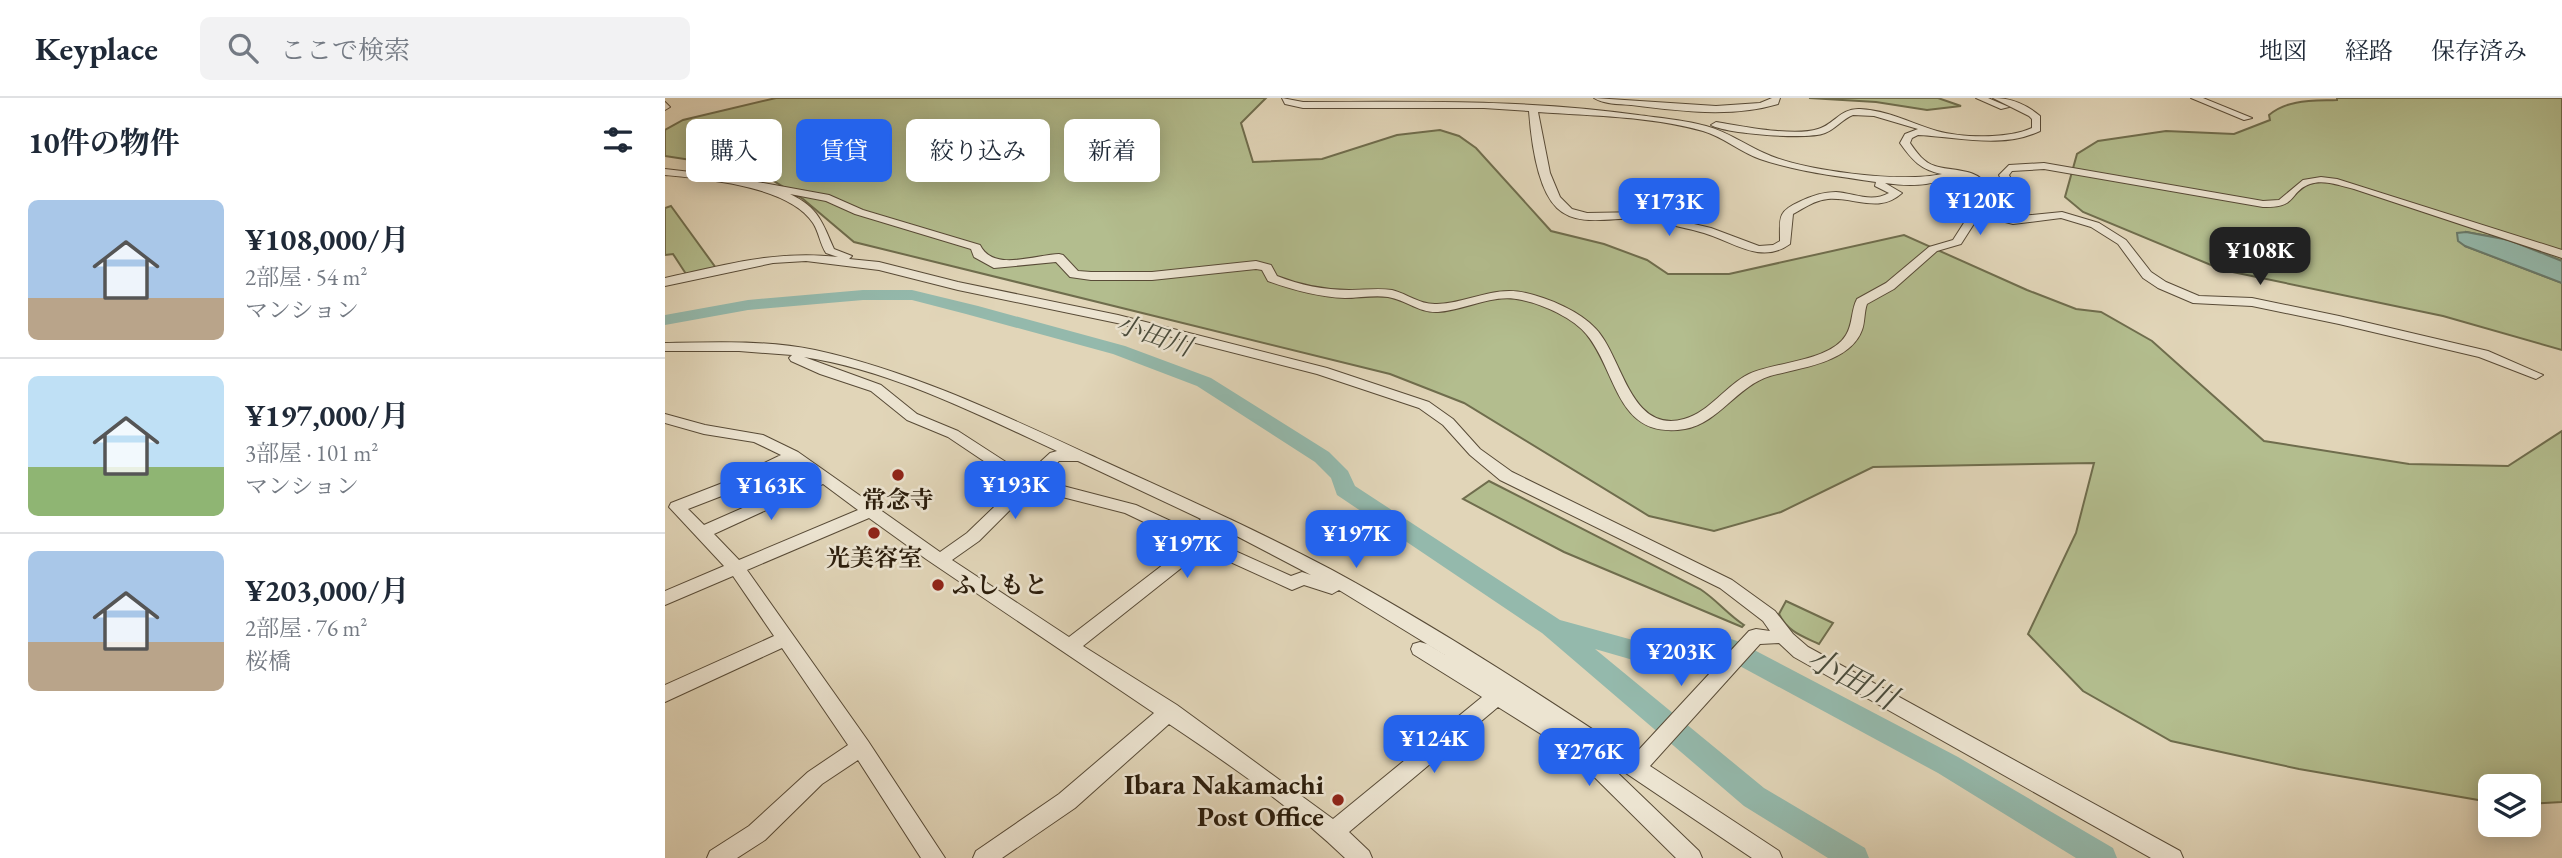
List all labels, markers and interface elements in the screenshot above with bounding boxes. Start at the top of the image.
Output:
search box [200,17,690,80]
text: Keyplace [35,27,158,70]
icon: search [224,29,262,67]
text: ここで検索 [280,33,410,67]
text: 地図 [2259,35,2307,66]
text: 経路 [2345,35,2393,66]
text: 保存済み [2431,35,2527,66]
chip: 購入 [686,119,782,182]
chip: 賃貸 [796,119,892,182]
chip: 絞り込み [906,119,1050,182]
chip: 新着 [1064,119,1160,182]
icon: filters [599,121,637,159]
text: 10件の物件 [28,123,180,162]
pin: ¥173K [1620,178,1718,238]
pin: ¥120K [1931,178,2029,237]
text: ¥120K [1945,185,2015,215]
text: ¥173K [1634,186,1704,216]
text: ¥108,000/月 [245,220,409,259]
icon: home [84,228,168,312]
pin: ¥108K [2211,228,2309,287]
text: ¥108K [2225,235,2295,265]
text: 2部屋 · 54 m² [245,262,367,292]
text: マンション [245,295,359,325]
water label: 小田川 [1112,306,1199,365]
text: ¥197,000/月 [245,396,409,435]
icon: home [84,404,168,488]
text: 3部屋 · 101 m² [245,438,378,468]
pin: ¥163K [722,462,820,522]
pin: ¥193K [966,462,1064,521]
marker: 常念寺 [890,467,906,483]
text: ¥193K [980,469,1050,499]
text: ¥163K [736,470,806,500]
text: マンション [245,471,359,501]
place label: 常念寺 [862,484,934,515]
pin: ¥197K [1307,510,1405,570]
text: ¥197K [1321,518,1391,548]
pin: ¥197K [1138,520,1236,580]
marker: 光美容室 [866,525,882,541]
text: ¥197K [1152,528,1222,558]
place label: 光美容室 [826,542,922,573]
place label: ふしもと [952,569,1048,600]
text: ¥203,000/月 [245,571,409,610]
marker: ふしもと [930,577,946,593]
icon: home [84,579,168,663]
text: 2部屋 · 76 m² [245,613,367,643]
pin: ¥203K [1632,628,1730,688]
text: ¥203K [1646,636,1716,666]
water label: 小田川 [1800,637,1907,720]
text: 桜橋 [245,646,291,676]
pin: ¥124K [1385,716,1483,775]
text: ¥124K [1399,723,1469,753]
pin: ¥276K [1540,728,1638,788]
text: ¥276K [1554,736,1624,766]
place label: Ibara Nakamachi Post Office [1124,766,1324,834]
map controls [2478,774,2541,837]
button: layers [2478,774,2541,837]
marker: Ibara Nakamachi Post Office [1330,792,1346,808]

